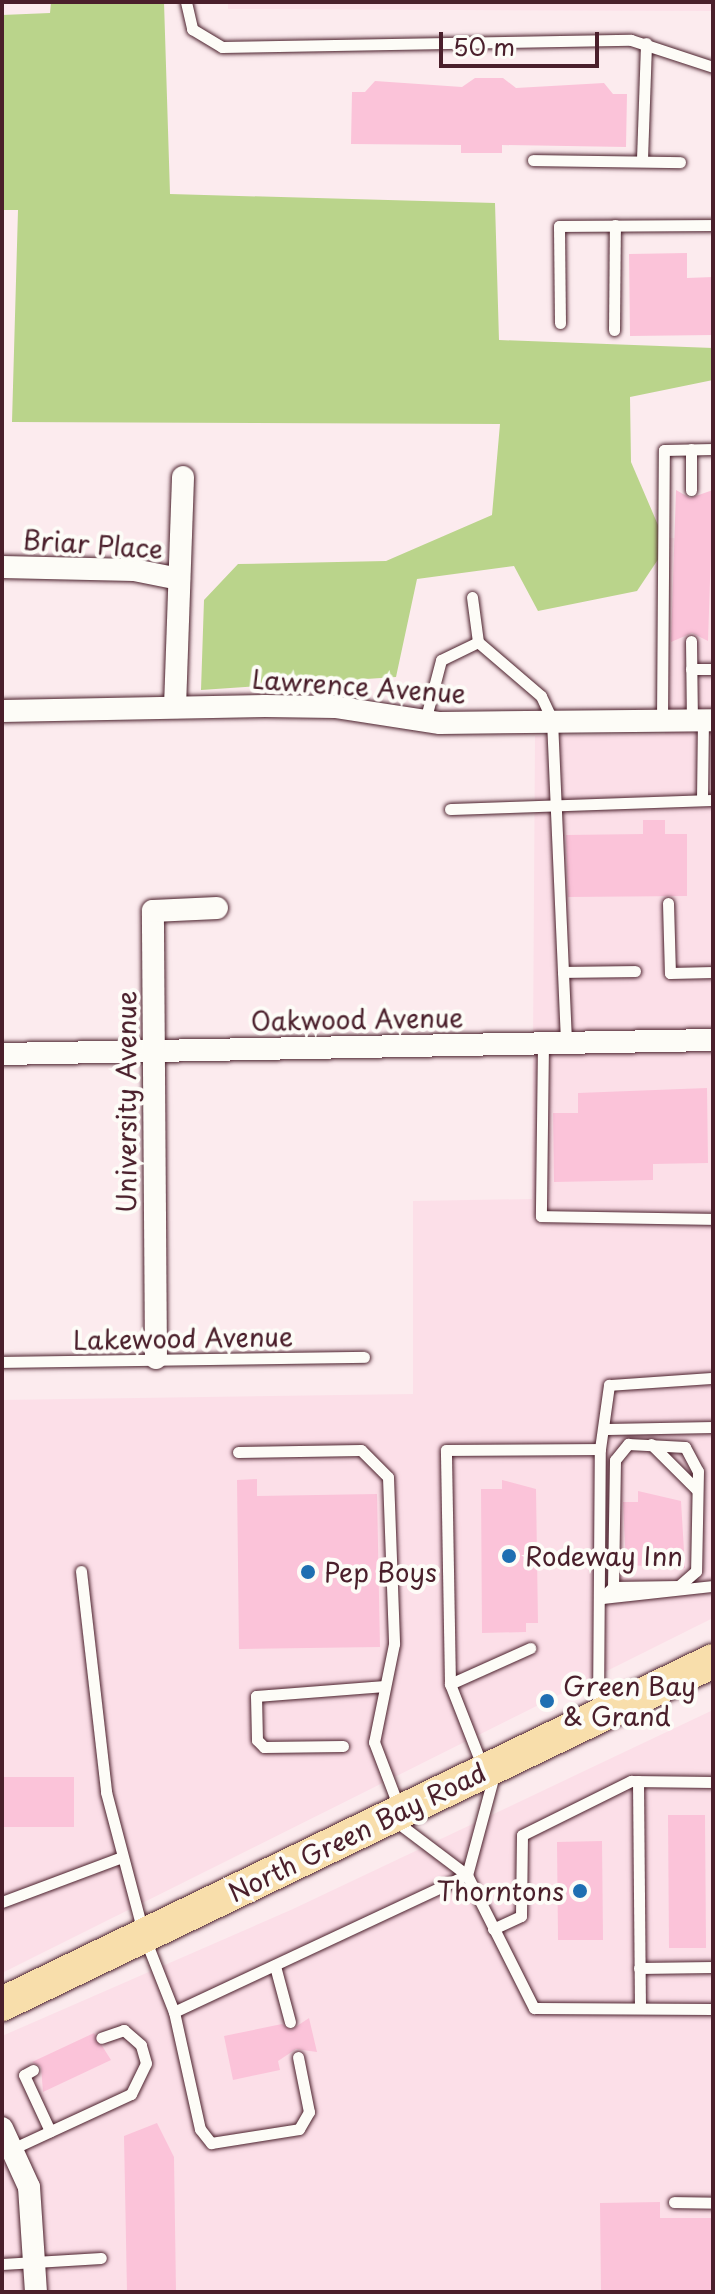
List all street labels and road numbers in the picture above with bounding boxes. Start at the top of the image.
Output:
street label: Briar Place [22,524,164,564]
street label: Lawrence Avenue [250,663,468,709]
street label: University Avenue [110,991,142,1213]
street label: Oakwood Avenue [251,1002,463,1036]
street label: Lakewood Avenue [72,1320,294,1356]
street label: North Green Bay Road [221,1755,493,1909]

